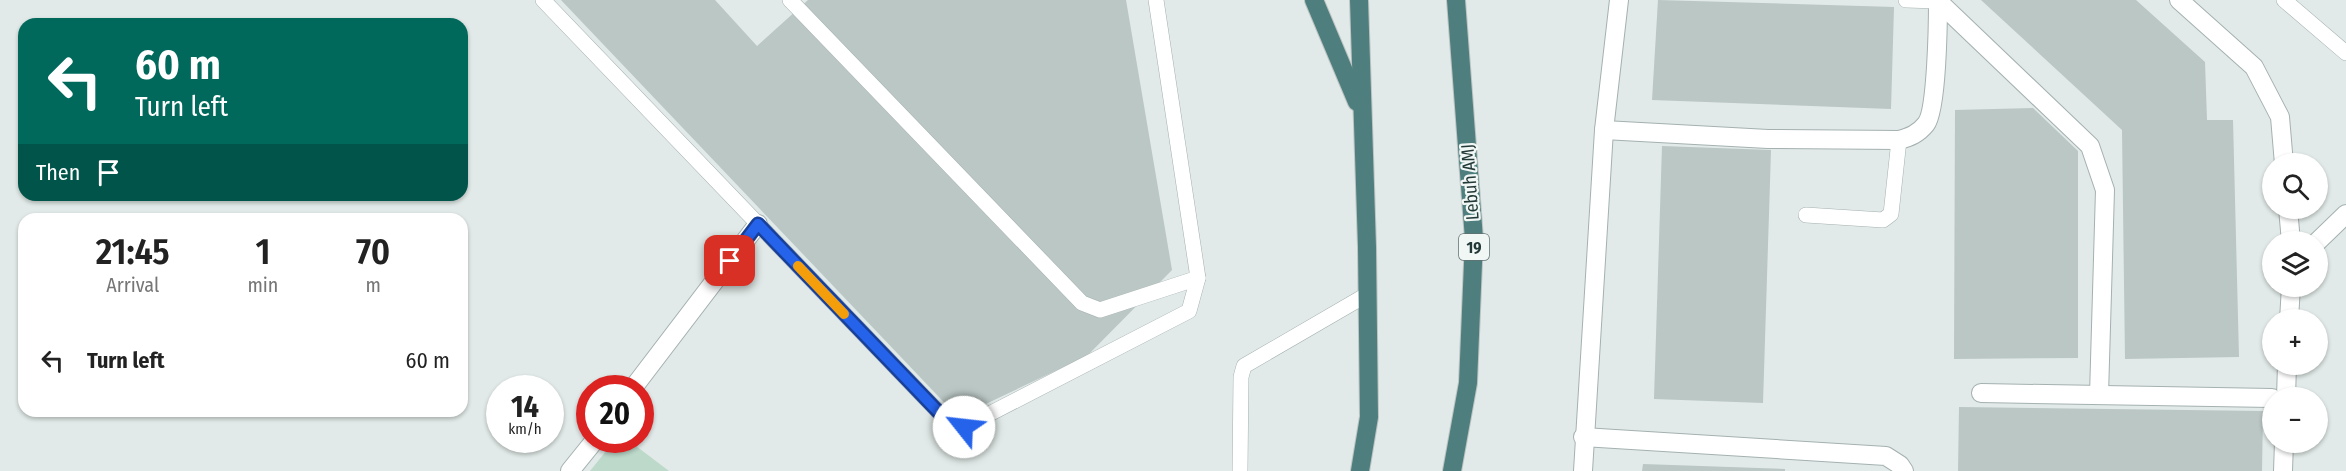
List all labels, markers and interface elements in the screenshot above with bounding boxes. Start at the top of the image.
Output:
text: 60 m [135,40,221,90]
icon: left [36,42,114,120]
text: Turn left [135,91,228,123]
street label: Lebuh AMJ [1456,143,1484,221]
map controls [2262,153,2328,453]
button: search [2262,153,2328,219]
icon: arrive [92,156,125,189]
text: Then [36,159,80,186]
text: 21:45 [96,230,170,274]
text: 1 [255,230,270,274]
text: 70 [356,230,390,274]
button: layers [2262,231,2328,297]
road number: 19 [1459,234,1489,260]
pin [704,235,755,286]
icon: arrive [713,244,746,277]
text: Arrival [106,273,159,297]
text: min [247,273,278,297]
text: m [365,273,381,297]
button: + [2262,309,2328,375]
icon: left [36,344,69,377]
text: Turn left [87,347,165,374]
text: 60 m [406,347,450,374]
speed limit sign: 20 [576,375,654,453]
button: − [2262,387,2328,453]
text: 14 [511,389,539,425]
position arrow [932,395,996,459]
text: km/h [508,420,542,438]

